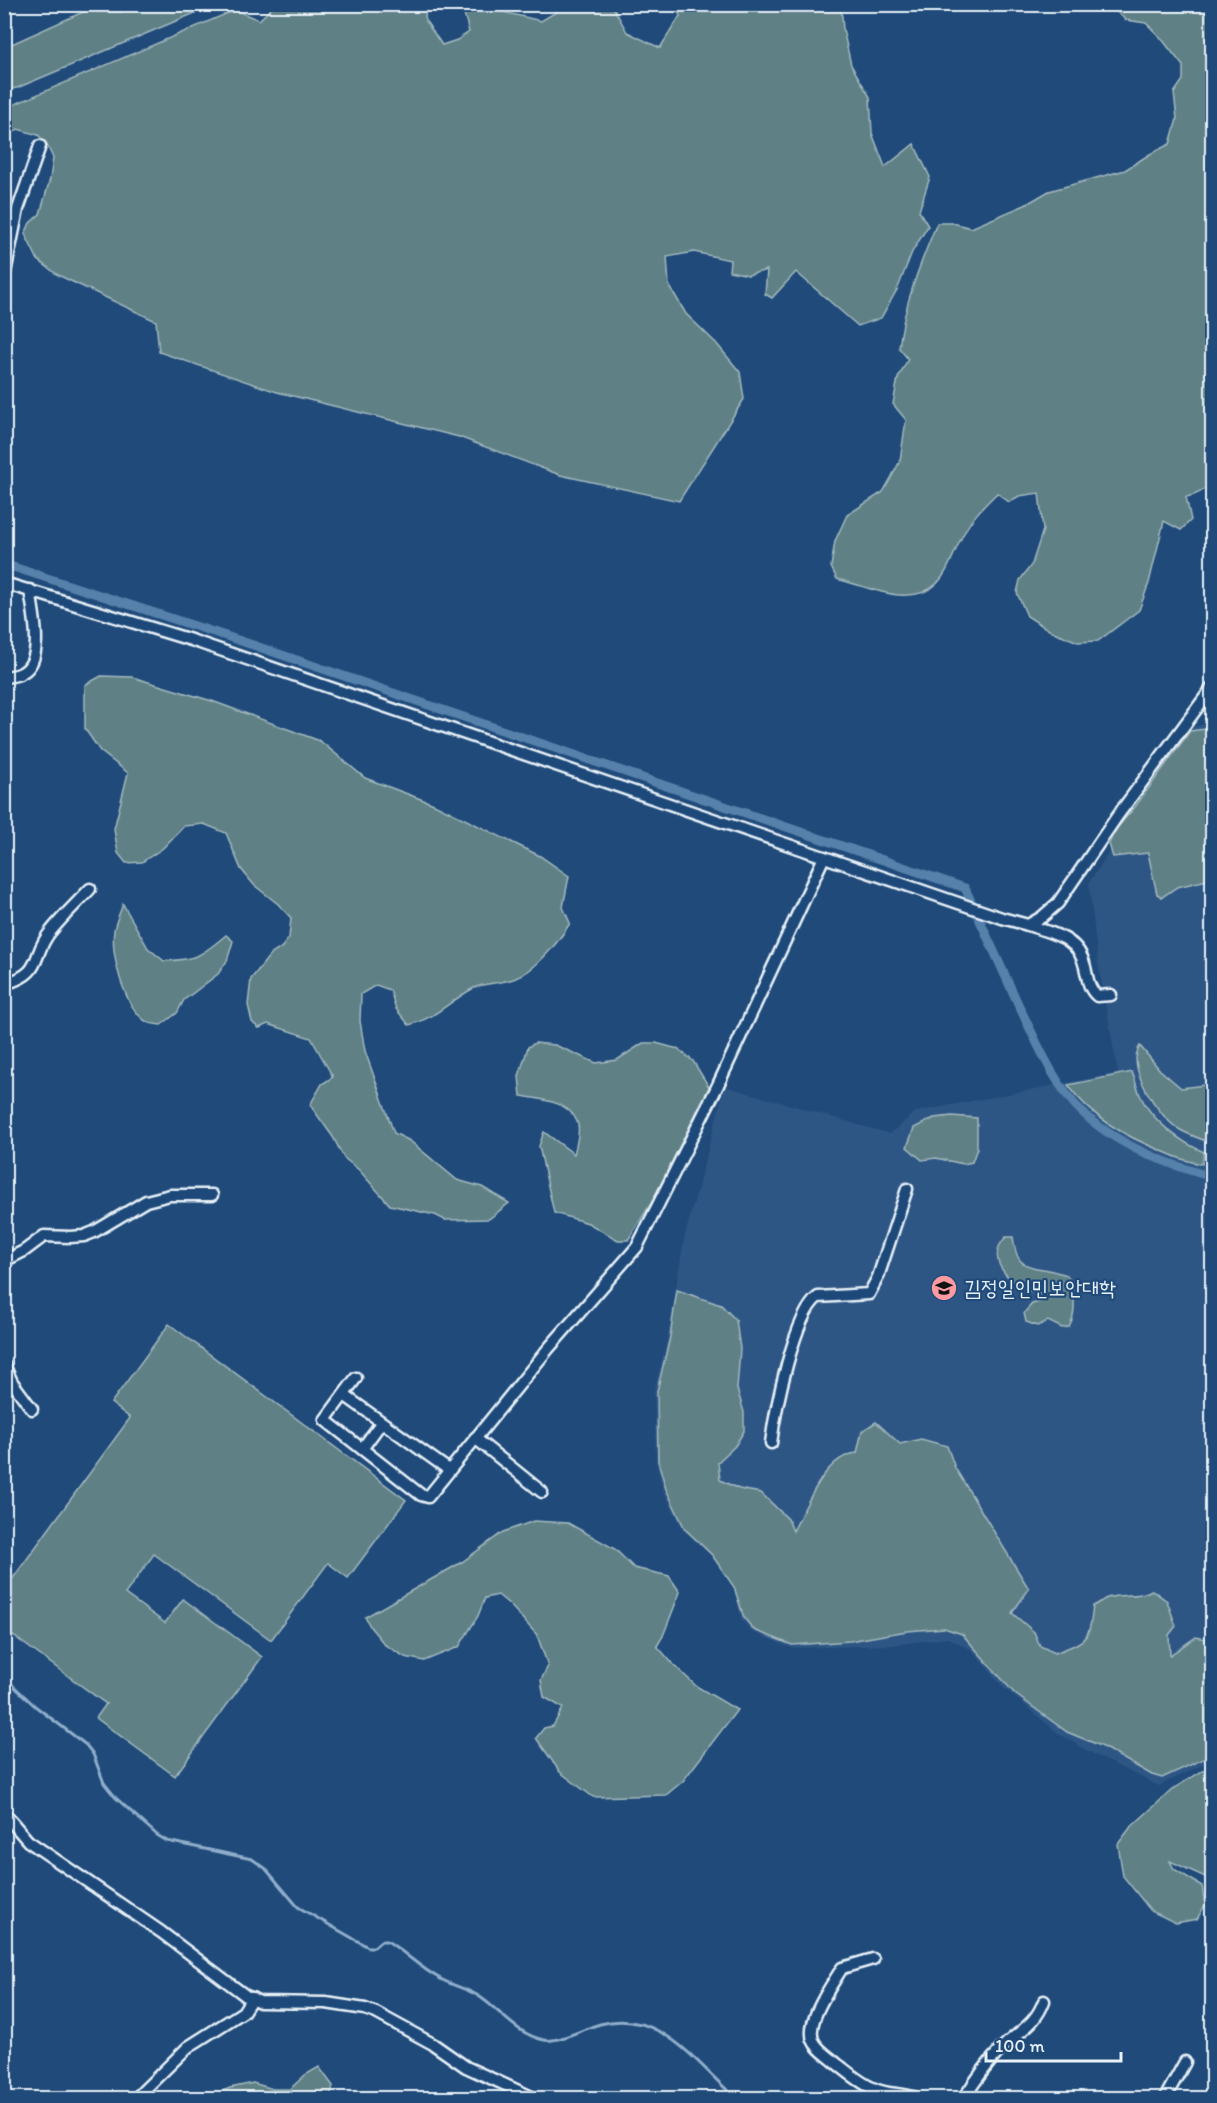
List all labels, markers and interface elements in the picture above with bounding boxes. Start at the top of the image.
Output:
school or university icon: 김정일인민보안대학 [929,1273,959,1303]
place label: 김정일인민보안대학 [964,1275,1116,1300]
scale bar [986,2025,1121,2063]
text: 100 m [995,2035,1045,2057]

